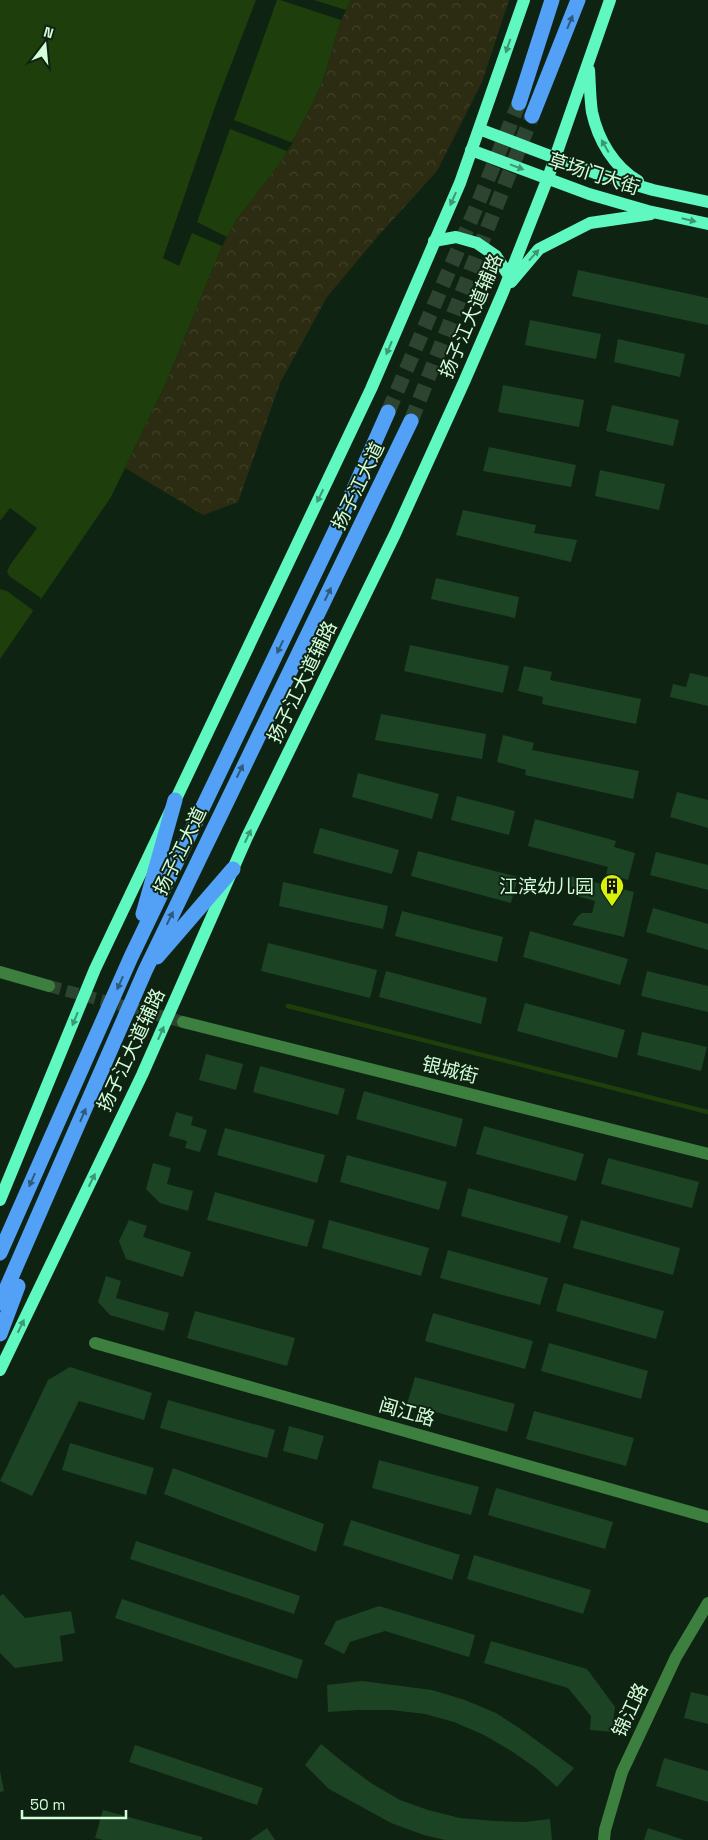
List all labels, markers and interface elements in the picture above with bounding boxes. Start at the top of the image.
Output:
one-way arrow [566,15,574,29]
north arrow [20,20,70,70]
text: N [42,23,56,42]
one-way arrow [504,39,512,54]
one-way arrow [601,139,610,152]
street label: 草场门大街 [545,147,643,201]
one-way arrow [510,164,524,172]
one-way arrow [448,192,456,206]
one-way arrow [681,216,696,224]
one-way arrow [529,249,540,262]
street label: 扬子江大道辅路 [434,250,508,382]
one-way arrow [384,341,392,355]
street label: 扬子江大道 [326,438,390,534]
one-way arrow [316,489,324,503]
one-way arrow [324,587,332,602]
street label: 扬子江大道辅路 [262,617,342,747]
one-way arrow [275,640,283,654]
one-way arrow [236,764,244,779]
street label: 扬子江大道 [148,803,212,899]
one-way arrow [244,829,252,843]
building icon: 江滨幼儿园 [599,873,625,907]
place label: 江滨幼儿园 [499,874,594,899]
one-way arrow [166,911,174,925]
one-way arrow [115,976,123,990]
street label: 扬子江大道辅路 [92,984,170,1116]
one-way arrow [70,1012,78,1026]
one-way arrow [157,1026,165,1040]
street label: 银城街 [419,1051,481,1089]
one-way arrow [79,1108,87,1122]
one-way arrow [28,1173,36,1187]
one-way arrow [88,1173,96,1187]
one-way arrow [17,1319,25,1333]
street label: 闽江路 [376,1392,438,1432]
street label: 锦江路 [607,1679,653,1741]
scale bar [22,1788,126,1820]
text: 50 m [30,1795,65,1814]

